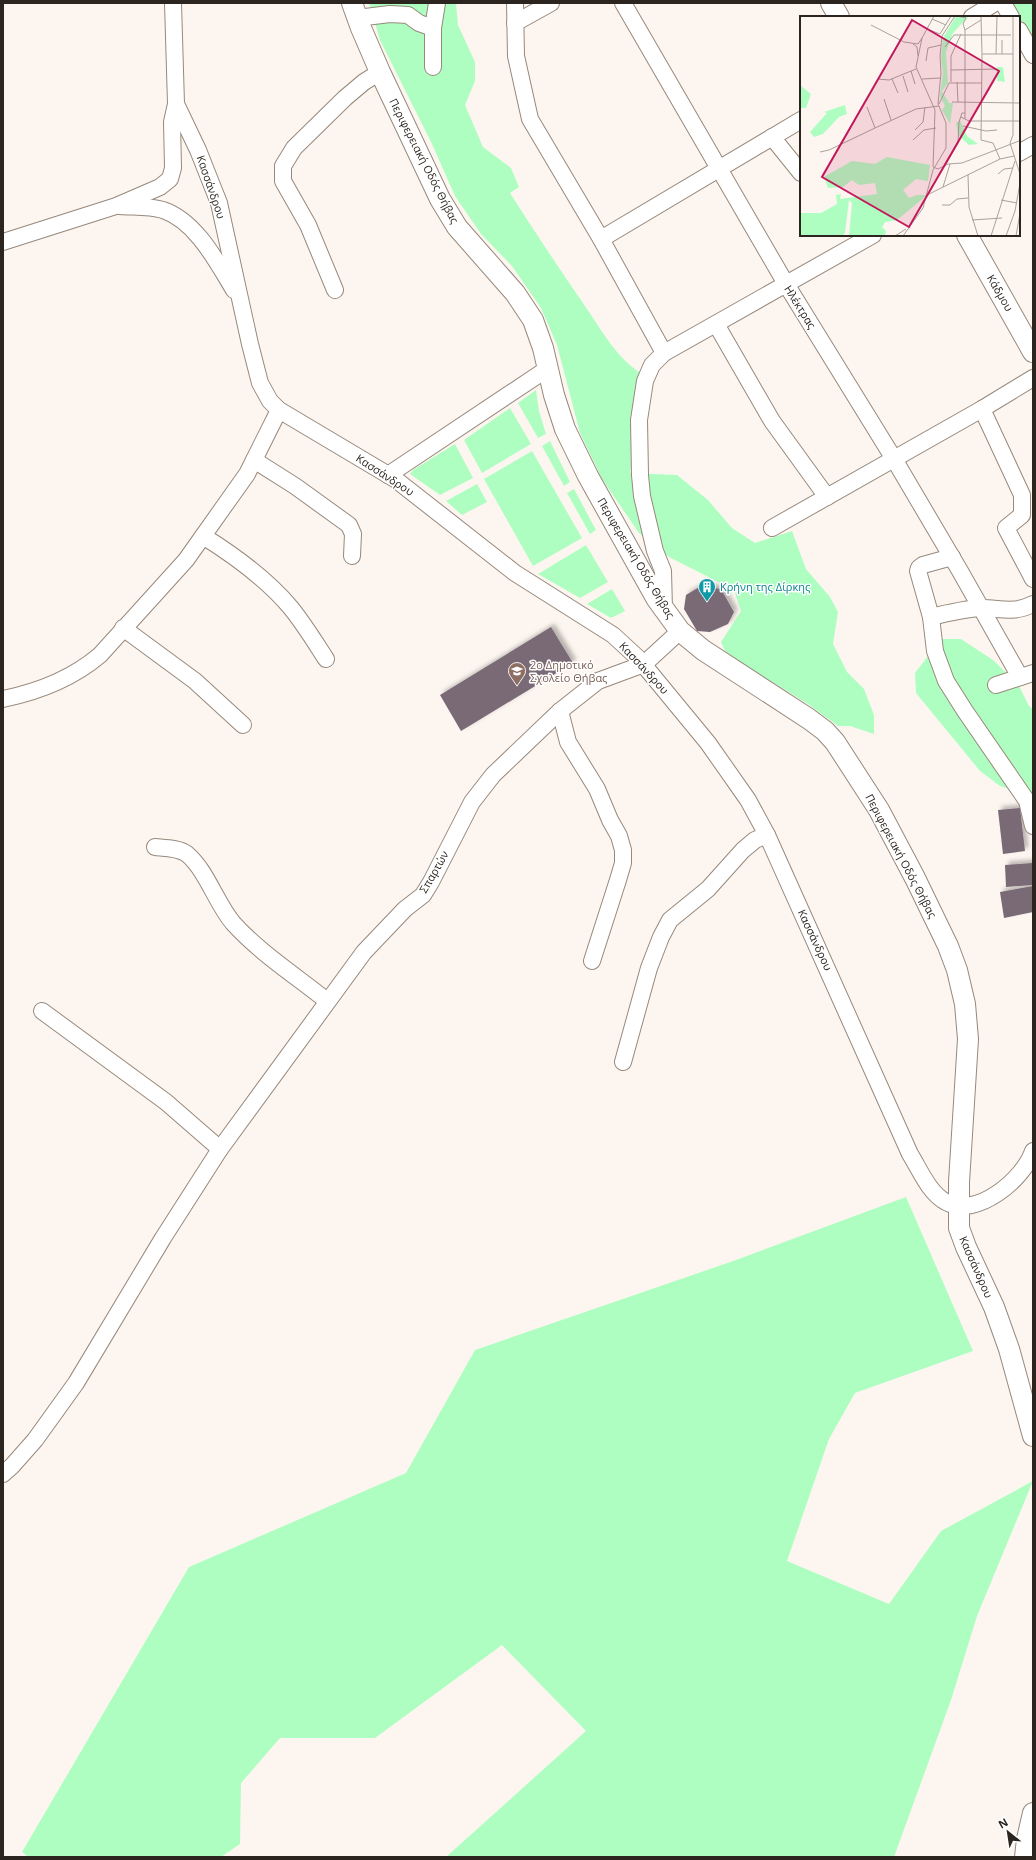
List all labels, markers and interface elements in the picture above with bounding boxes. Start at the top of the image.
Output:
inset map [800,16,1020,236]
street label: Περιφερειακή Οδός Θήβας [386,96,463,226]
street label: Κασσάνδρου [194,153,229,221]
street label: Κάδμου [984,272,1017,314]
street label: Ηλέκτρας [781,282,820,331]
street label: Κασσάνδρου [353,450,417,499]
street label: Περιφερειακή Οδός Θήβας [594,494,679,621]
building icon: Κρήνη της Δίρκης [697,577,717,602]
place label: Κρήνη της Δίρκης [720,579,810,594]
street label: Κασσάνδρου [616,638,673,697]
place label: 2ο Δημοτικό Σχολείο Θήβας [530,657,607,685]
school or university icon: 2ο Δημοτικό Σχολείο Θήβας [507,661,527,686]
street label: Περιφερειακή Οδός Θήβας [862,791,941,920]
street label: Σπαρτών [415,848,452,896]
street label: Κασσάνδρου [795,907,836,973]
street label: Κασσάνδρου [956,1234,997,1300]
north arrow [988,1812,1028,1852]
text: N [995,1814,1010,1832]

